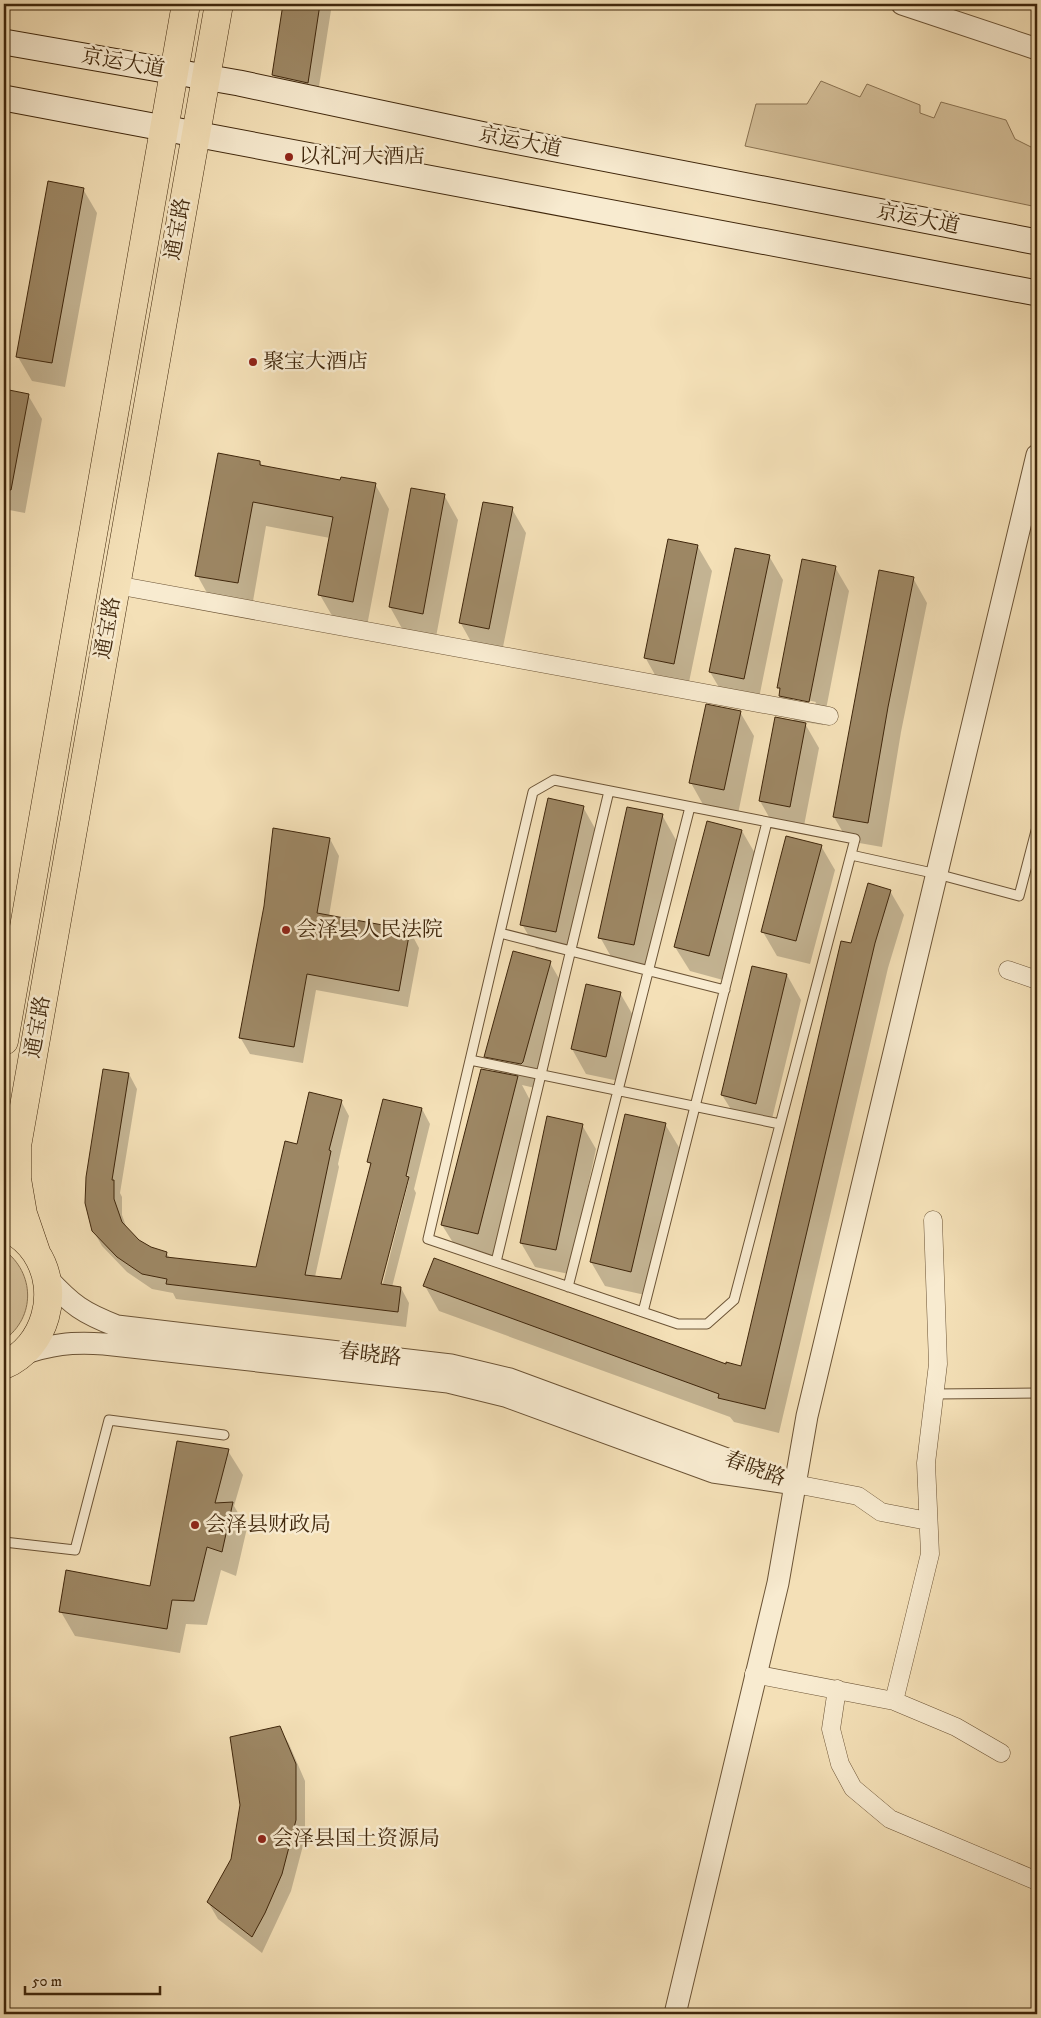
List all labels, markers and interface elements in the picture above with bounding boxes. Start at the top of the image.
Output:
street label: 京运大道 [79,43,167,83]
street label: 京运大道 [476,121,564,163]
place label: 以礼河大酒店 [299,144,425,170]
marker: 以礼河大酒店 [283,151,295,163]
street label: 通宝路 [160,196,196,262]
street label: 京运大道 [874,198,962,240]
place label: 聚宝大酒店 [263,349,368,375]
marker: 聚宝大酒店 [247,356,259,368]
street label: 通宝路 [90,595,126,661]
place label: 会泽县人民法院 [296,917,443,943]
marker: 会泽县人民法院 [280,924,292,936]
street label: 通宝路 [20,994,56,1060]
street label: 春晓路 [337,1338,403,1372]
street label: 春晓路 [721,1446,789,1492]
place label: 会泽县财政局 [205,1512,331,1538]
marker: 会泽县财政局 [189,1519,201,1531]
place label: 会泽县国土资源局 [272,1826,440,1852]
marker: 会泽县国土资源局 [256,1833,268,1845]
scale bar [25,1963,160,1995]
text: 50 m [32,1972,62,1991]

